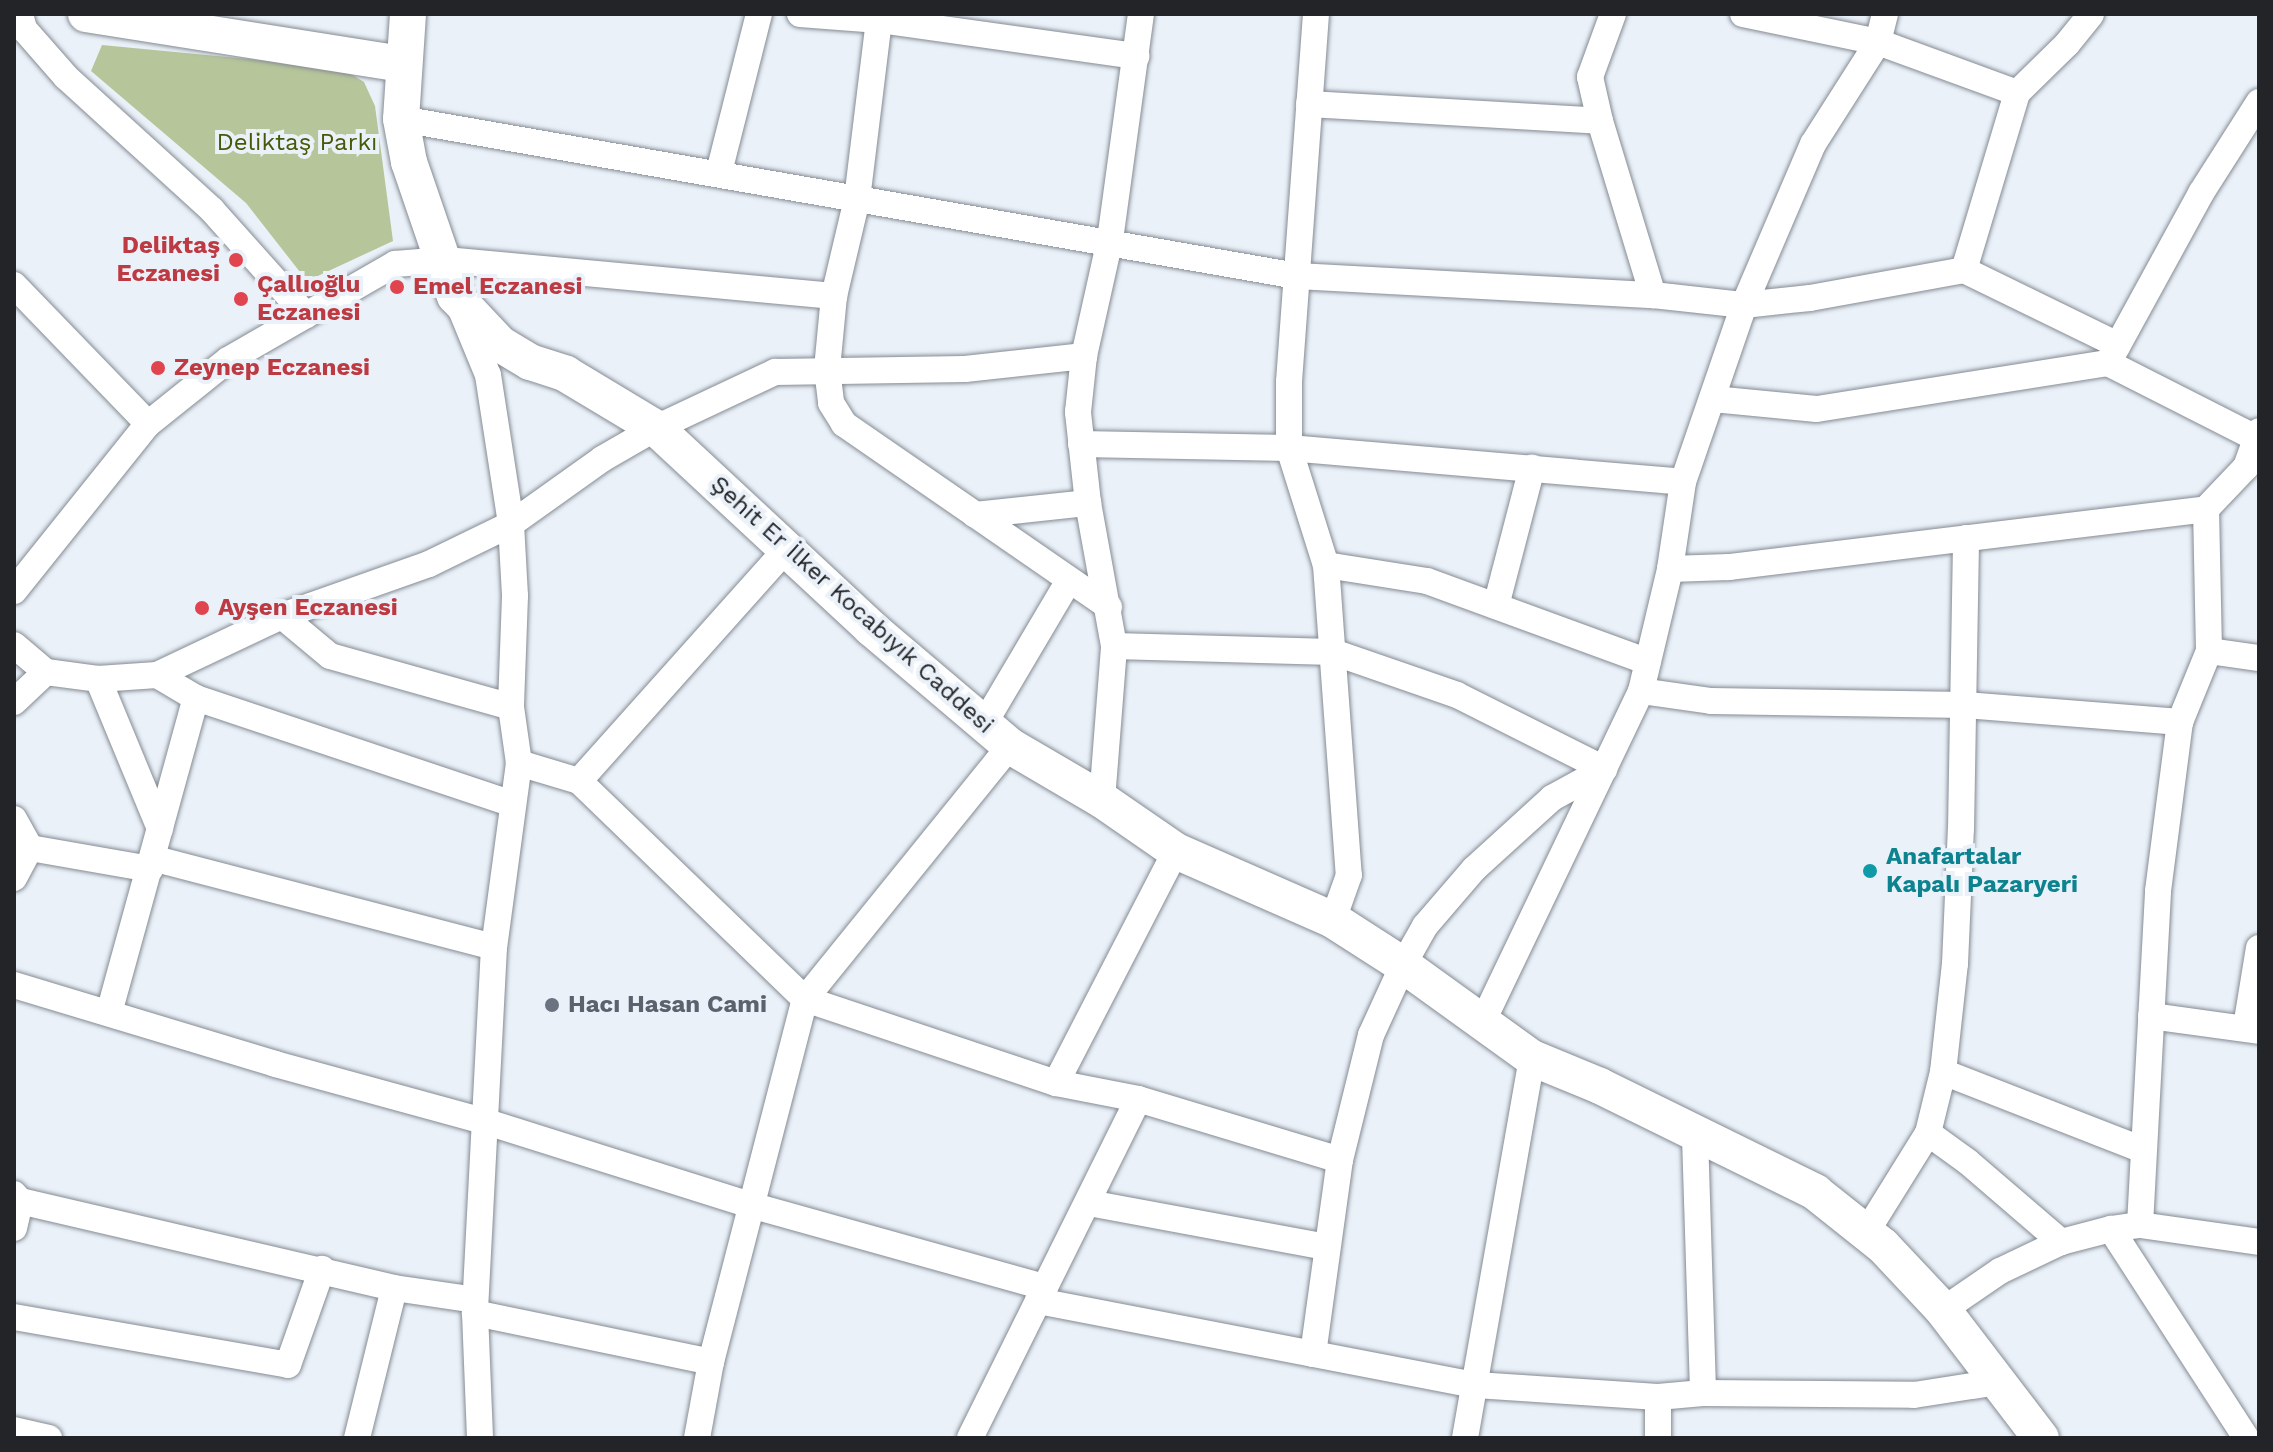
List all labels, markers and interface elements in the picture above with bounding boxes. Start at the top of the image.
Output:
park label: Deliktaş Parkı [217,129,377,157]
place label: Deliktaş Eczanesi [117,232,220,288]
marker: Deliktaş Eczanesi [227,251,245,269]
place label: Çallıoğlu Eczanesi [257,271,360,327]
place label: Emel Eczanesi [413,273,583,301]
marker: Emel Eczanesi [388,278,406,296]
marker: Çallıoğlu Eczanesi [232,290,250,308]
place label: Zeynep Eczanesi [174,354,370,382]
marker: Zeynep Eczanesi [149,359,167,377]
street label: Şehit Er İlker Kocabıyık Caddesi [704,470,1000,740]
place label: Ayşen Eczanesi [218,594,398,622]
marker: Ayşen Eczanesi [193,599,211,617]
place label: Anafartalar Kapalı Pazaryeri [1886,843,2078,899]
marker: Anafartalar Kapalı Pazaryeri [1861,862,1879,880]
place label: Hacı Hasan Cami [568,991,767,1019]
marker: Hacı Hasan Cami [543,996,561,1014]

